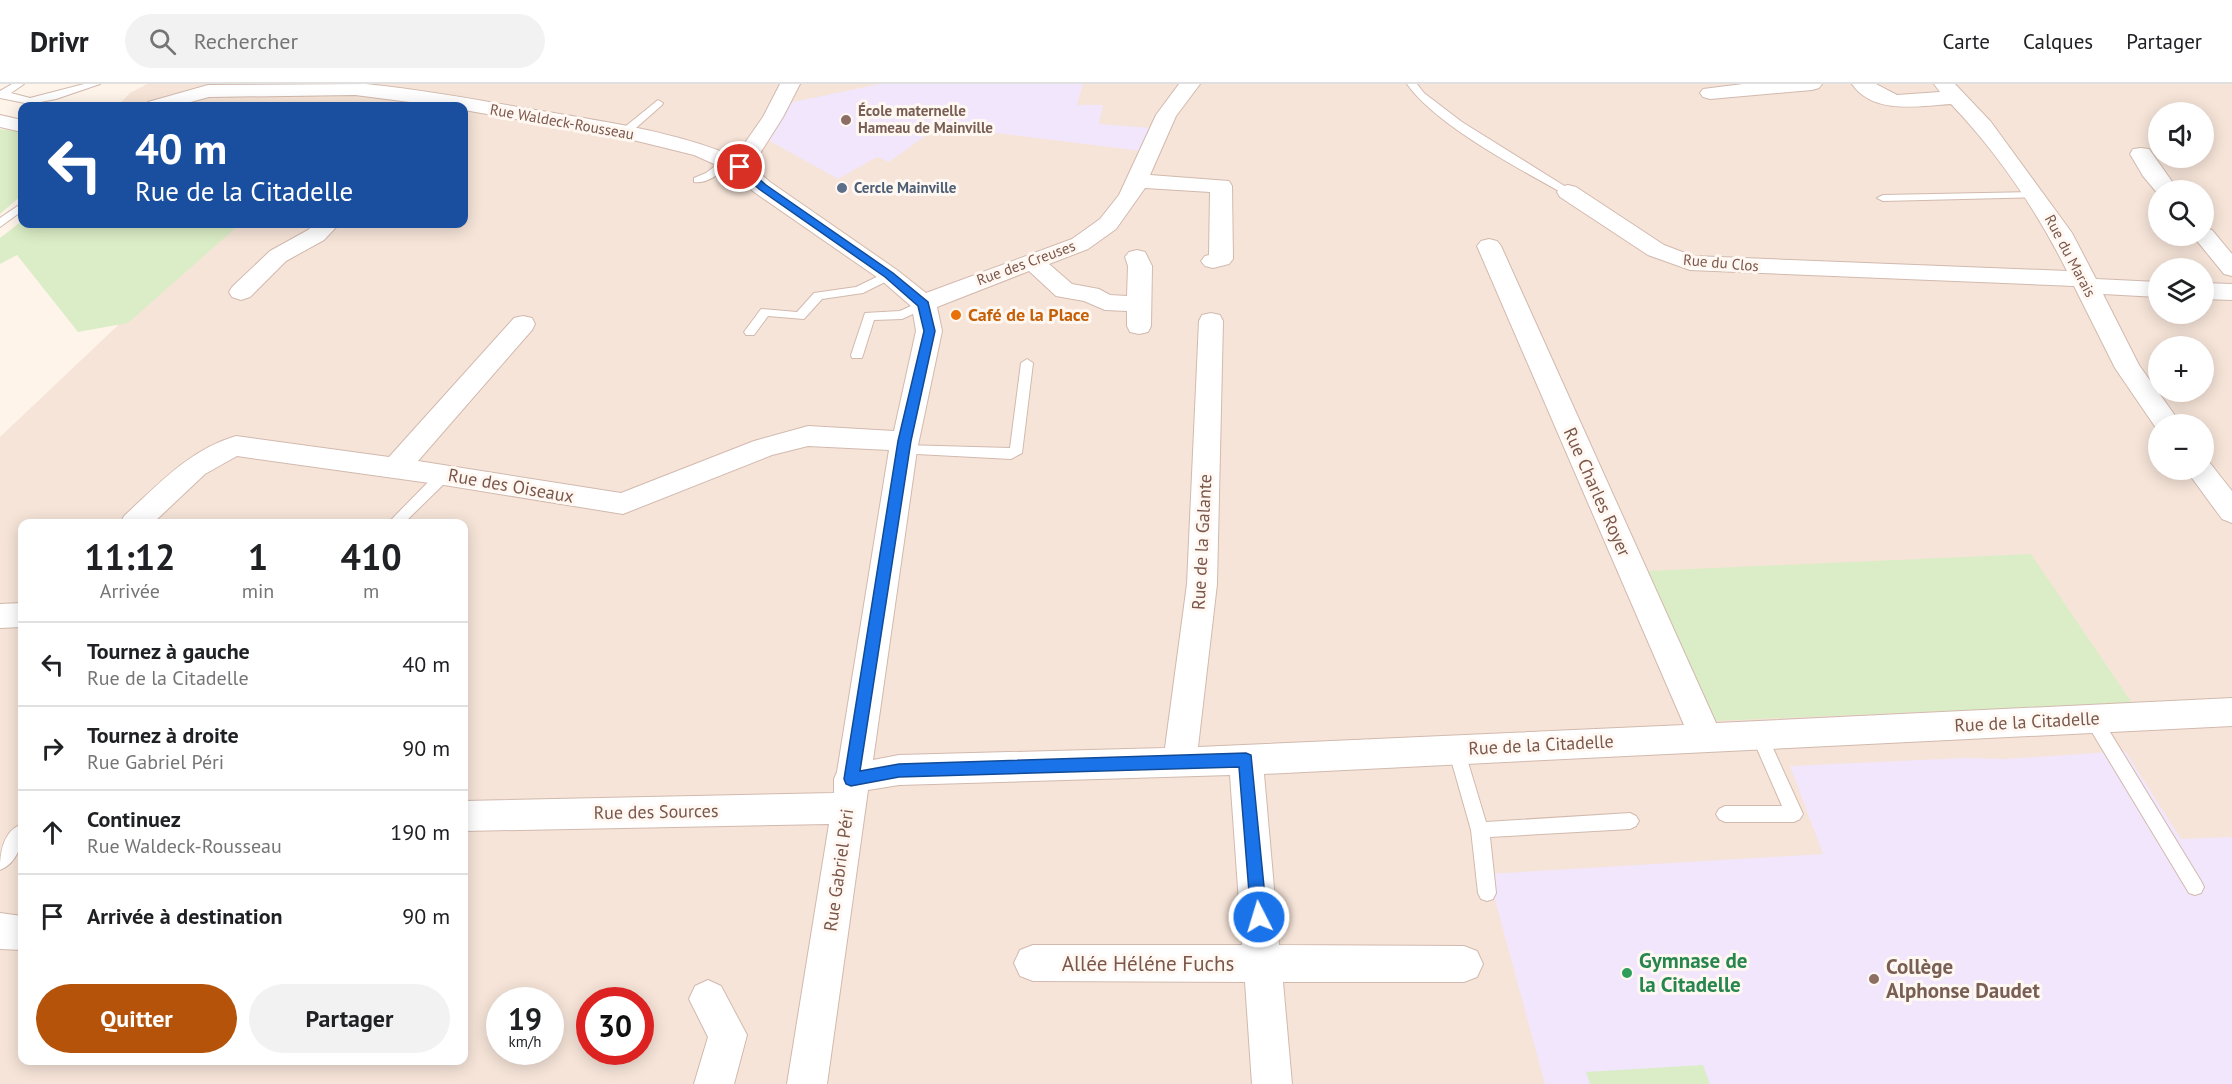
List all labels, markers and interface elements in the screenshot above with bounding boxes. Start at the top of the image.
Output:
search box [125,14,545,68]
text: Drivr [30,23,89,60]
icon: search [146,25,179,58]
text: Rechercher [194,27,298,55]
text: Carte [1943,28,1990,55]
text: Calques [2023,28,2093,55]
text: Partager [2126,28,2202,55]
street label: Rue Waldeck-Rousseau [488,99,636,144]
place label: École maternelle Hameau de Mainville [858,101,993,137]
map controls [2148,102,2214,480]
button: sound [2148,102,2214,168]
marker: École maternelle Hameau de Mainville [839,113,853,127]
text: 40 m [135,121,227,176]
icon: left [36,126,114,204]
pin [714,141,765,192]
icon: arrive [723,150,756,183]
text: Rue de la Citadelle [135,174,353,208]
place label: Cercle Mainville [854,178,957,197]
button: search [2148,180,2214,246]
marker: Cercle Mainville [835,181,849,195]
street label: Rue du Marais [2041,211,2100,300]
street label: Rue des Creuses [974,236,1078,289]
street label: Rue du Clos [1682,250,1760,275]
button: layers [2148,258,2214,324]
place label: Café de la Place [968,303,1090,326]
marker: Café de la Place [949,308,963,322]
button: + [2148,336,2214,402]
button: − [2148,414,2214,480]
street label: Rue Charles Royer [1559,424,1636,560]
street label: Rue des Oiseaux [446,463,576,508]
street label: Rue de la Galante [1186,474,1217,610]
text: 11:12 [84,533,176,580]
text: 1 [248,533,268,580]
text: 410 [341,533,402,580]
text: Arrivée [100,578,160,604]
text: min [242,578,274,604]
text: m [363,578,379,604]
text: Tournez à gauche [87,637,250,665]
icon: left [36,648,69,681]
text: 40 m [402,650,450,678]
text: Rue de la Citadelle [87,665,249,691]
street label: Rue de la Citadelle [1954,706,2100,737]
text: Tournez à droite [87,721,239,749]
street label: Rue de la Citadelle [1468,729,1614,760]
icon: right [36,732,69,765]
text: 90 m [402,734,450,762]
text: Rue Gabriel Péri [87,749,224,775]
street label: Rue des Sources [593,799,719,824]
text: Continuez [87,805,181,833]
street label: Rue Gabriel Péri [819,807,858,933]
icon: ahead [36,816,69,849]
text: 190 m [390,818,450,846]
text: Rue Waldeck-Rousseau [87,833,282,859]
position arrow [1227,885,1291,949]
icon: arrive [36,900,69,933]
text: Arrivée à destination [87,902,283,930]
text: 90 m [402,902,450,930]
place label: Gymnase de la Citadelle [1639,947,1747,998]
street label: Allée Héléne Fuchs [1062,950,1234,977]
place label: Collège Alphonse Daudet [1886,953,2041,1004]
marker: Gymnase de la Citadelle [1620,966,1634,980]
marker: Collège Alphonse Daudet [1867,972,1881,986]
button: Quitter [36,984,237,1053]
button: Partager [249,984,450,1053]
speed limit sign: 30 [576,987,654,1065]
text: 19 [508,999,542,1038]
text: km/h [509,1032,541,1051]

